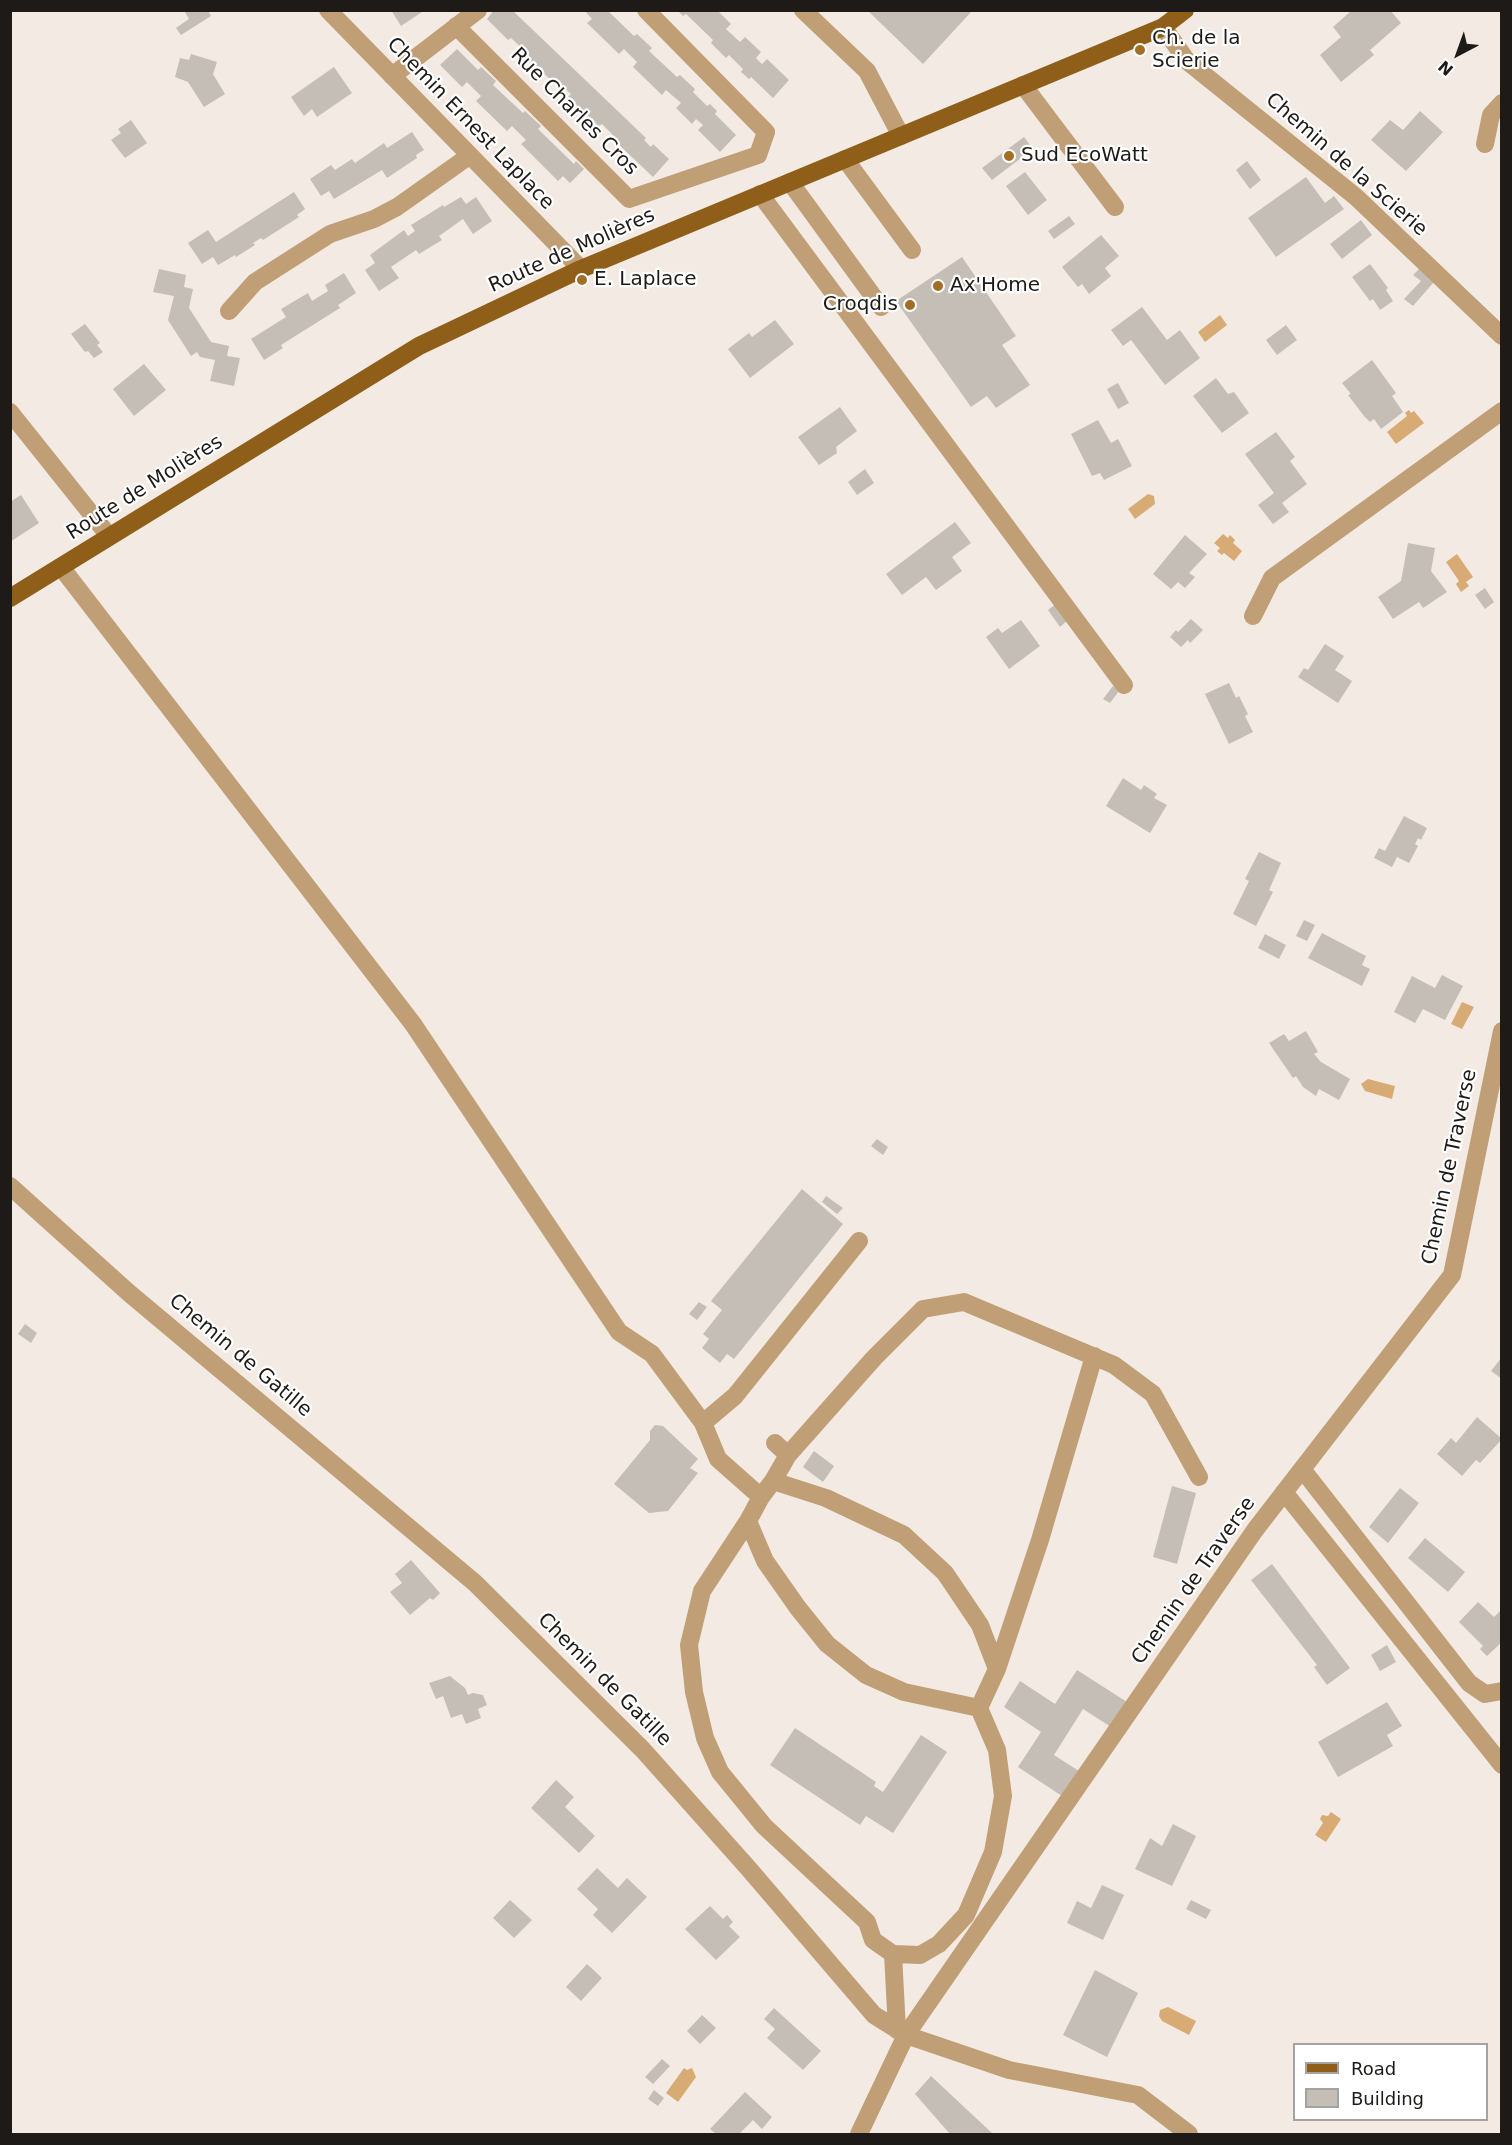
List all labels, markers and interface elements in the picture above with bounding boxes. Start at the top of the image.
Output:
north arrow [1428,24,1488,84]
place label: Ch. de la Scierie [1152,27,1241,74]
street label: Chemin Ernest Laplace [381,33,559,215]
street label: Rue Charles Cros [505,43,643,181]
marker: Ch. de la Scierie [1133,43,1147,57]
text: N [1435,56,1457,80]
street label: Chemin de la Scierie [1260,88,1432,242]
place label: Sud EcoWatt [1021,144,1148,168]
marker: Sud EcoWatt [1002,149,1016,163]
street label: Route de Molières [485,204,659,298]
place label: E. Laplace [594,268,697,292]
marker: E. Laplace [575,273,589,287]
place label: Ax'Home [950,274,1040,298]
marker: Ax'Home [931,279,945,293]
place label: Croqdis [823,293,898,317]
marker: Croqdis [903,298,917,312]
street label: Route de Molières [63,430,227,546]
street label: Chemin de Traverse [1418,1067,1482,1267]
street label: Chemin de Gatille [164,1289,316,1423]
street label: Chemin de Traverse [1127,1493,1261,1669]
street label: Chemin de Gatille [532,1608,676,1752]
legend [1293,2043,1488,2121]
text: Road [1351,2058,1396,2079]
text: Building [1351,2088,1424,2109]

